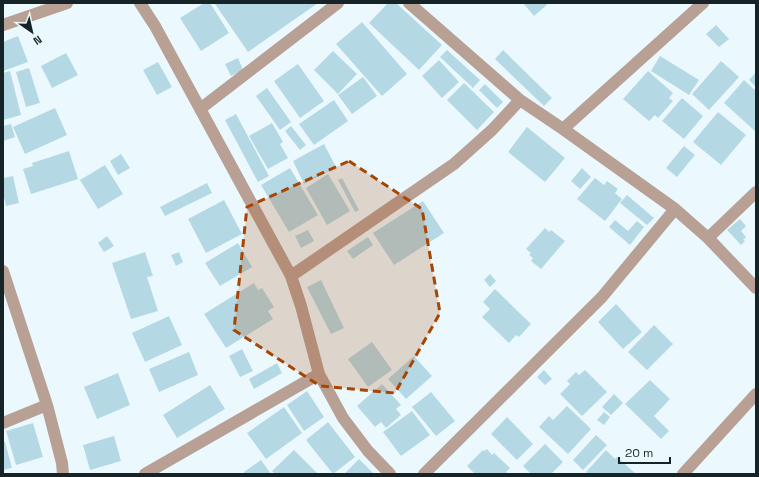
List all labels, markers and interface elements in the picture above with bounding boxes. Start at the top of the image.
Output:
north arrow [12,12,52,52]
text: N [31,32,45,48]
scale bar [619,439,670,465]
text: 20 m [625,445,653,461]

